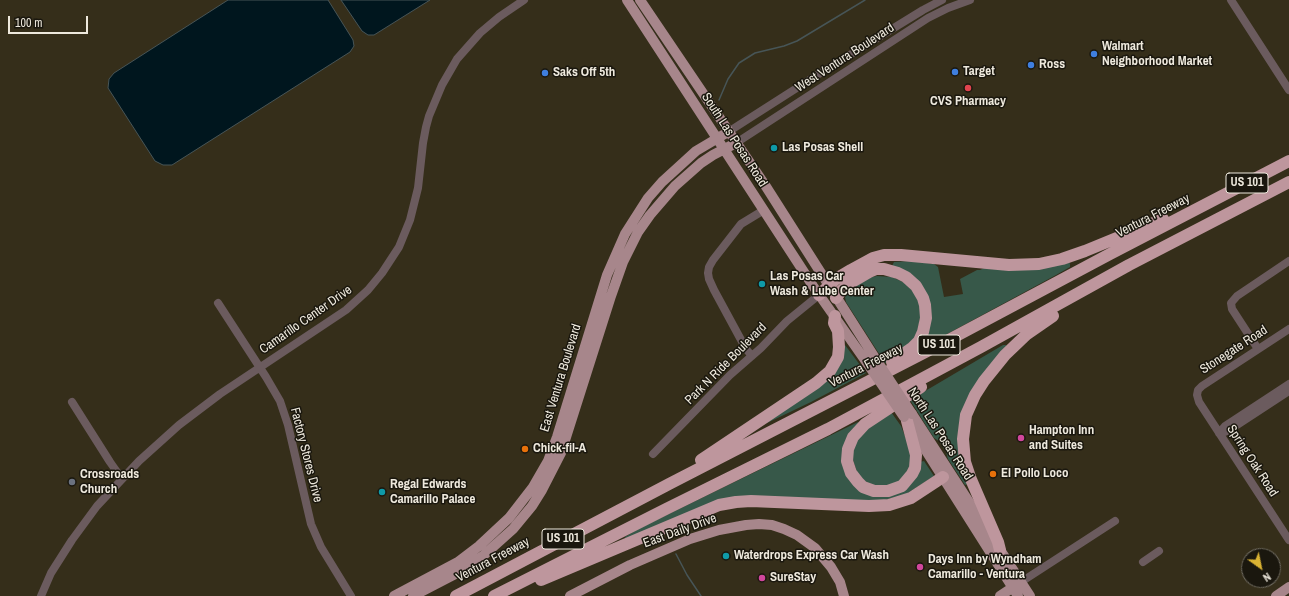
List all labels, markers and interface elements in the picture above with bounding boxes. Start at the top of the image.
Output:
scale bar [10,8,90,34]
text: 100 m [15,15,42,31]
street label: West Ventura Boulevard [793,20,897,96]
place label: Walmart Neighborhood Market [1102,39,1212,70]
marker: Walmart Neighborhood Market [1089,49,1099,59]
place label: Ross [1039,57,1065,73]
marker: Ross [1026,60,1036,70]
place label: Target [963,64,995,80]
place label: Saks Off 5th [553,65,615,81]
marker: Target [950,67,960,77]
marker: Saks Off 5th [540,68,550,78]
marker: CVS Pharmacy [963,83,973,93]
street label: South Las Posas Road [698,90,770,190]
place label: CVS Pharmacy [930,94,1006,110]
place label: Las Posas Shell [782,140,863,156]
marker: Las Posas Shell [769,143,779,153]
road number: US 101 [1226,173,1268,193]
street label: Ventura Freeway [1114,191,1192,241]
place label: Las Posas Car Wash & Lube Center [770,269,874,300]
marker: Las Posas Car Wash & Lube Center [757,279,767,289]
street label: Camarillo Center Drive [257,282,355,358]
street label: Park N Ride Boulevard [682,320,770,408]
street label: East Ventura Boulevard [537,322,585,434]
street label: Stonegate Road [1197,322,1271,378]
road number: US 101 [918,335,960,355]
street label: Ventura Freeway [827,341,905,391]
street label: North Las Posas Road [904,385,976,483]
street label: Factory Stores Drive [287,406,325,504]
street label: Spring Oak Road [1223,422,1281,500]
place label: Hampton Inn and Suites [1029,423,1094,454]
marker: Hampton Inn and Suites [1016,433,1026,443]
place label: Chick-fil-A [533,441,586,457]
marker: Chick-fil-A [520,444,530,454]
place label: El Pollo Loco [1001,466,1069,482]
place label: Crossroads Church [80,467,139,498]
marker: El Pollo Loco [988,469,998,479]
marker: Crossroads Church [67,477,77,487]
place label: Regal Edwards Camarillo Palace [390,477,475,508]
marker: Regal Edwards Camarillo Palace [377,487,387,497]
street label: East Daily Drive [641,511,719,551]
road number: US 101 [542,529,584,549]
street label: Ventura Freeway [454,534,532,586]
place label: Waterdrops Express Car Wash [734,548,889,564]
north arrow [1241,548,1281,588]
marker: Waterdrops Express Car Wash [721,551,731,561]
place label: Days Inn by Wyndham Camarillo - Ventura [928,552,1042,583]
marker: Days Inn by Wyndham Camarillo - Ventura [915,562,925,572]
place label: SureStay [770,570,816,586]
text: N [1260,570,1274,585]
marker: SureStay [757,573,767,583]

